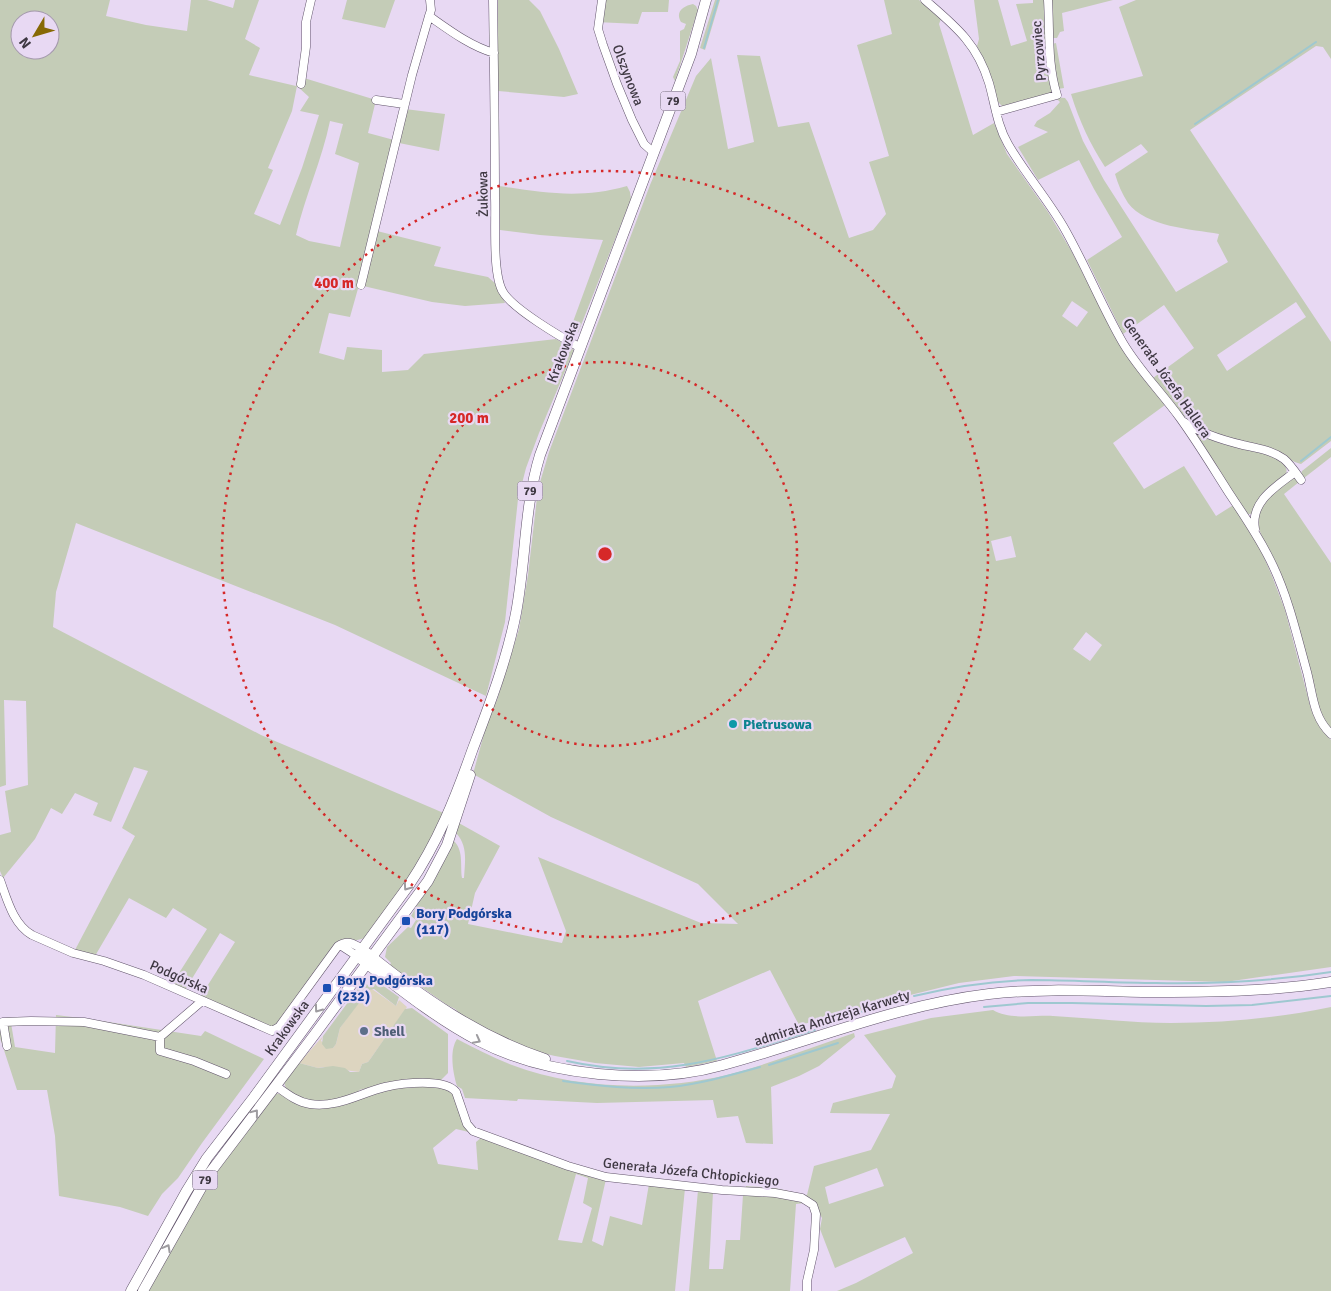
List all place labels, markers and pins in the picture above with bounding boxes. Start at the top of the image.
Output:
centre of rings [596,545,614,563]
place label: Pietrusowa [743,716,812,733]
marker: Pietrusowa [727,718,739,730]
place label: Bory Podgórska (117) [416,905,512,938]
marker: Bory Podgórska (117) [400,915,412,927]
place label: Bory Podgórska (232) [337,972,433,1005]
marker: Bory Podgórska (232) [321,982,333,994]
place label: Shell [374,1023,406,1040]
marker: Shell [358,1025,370,1037]

